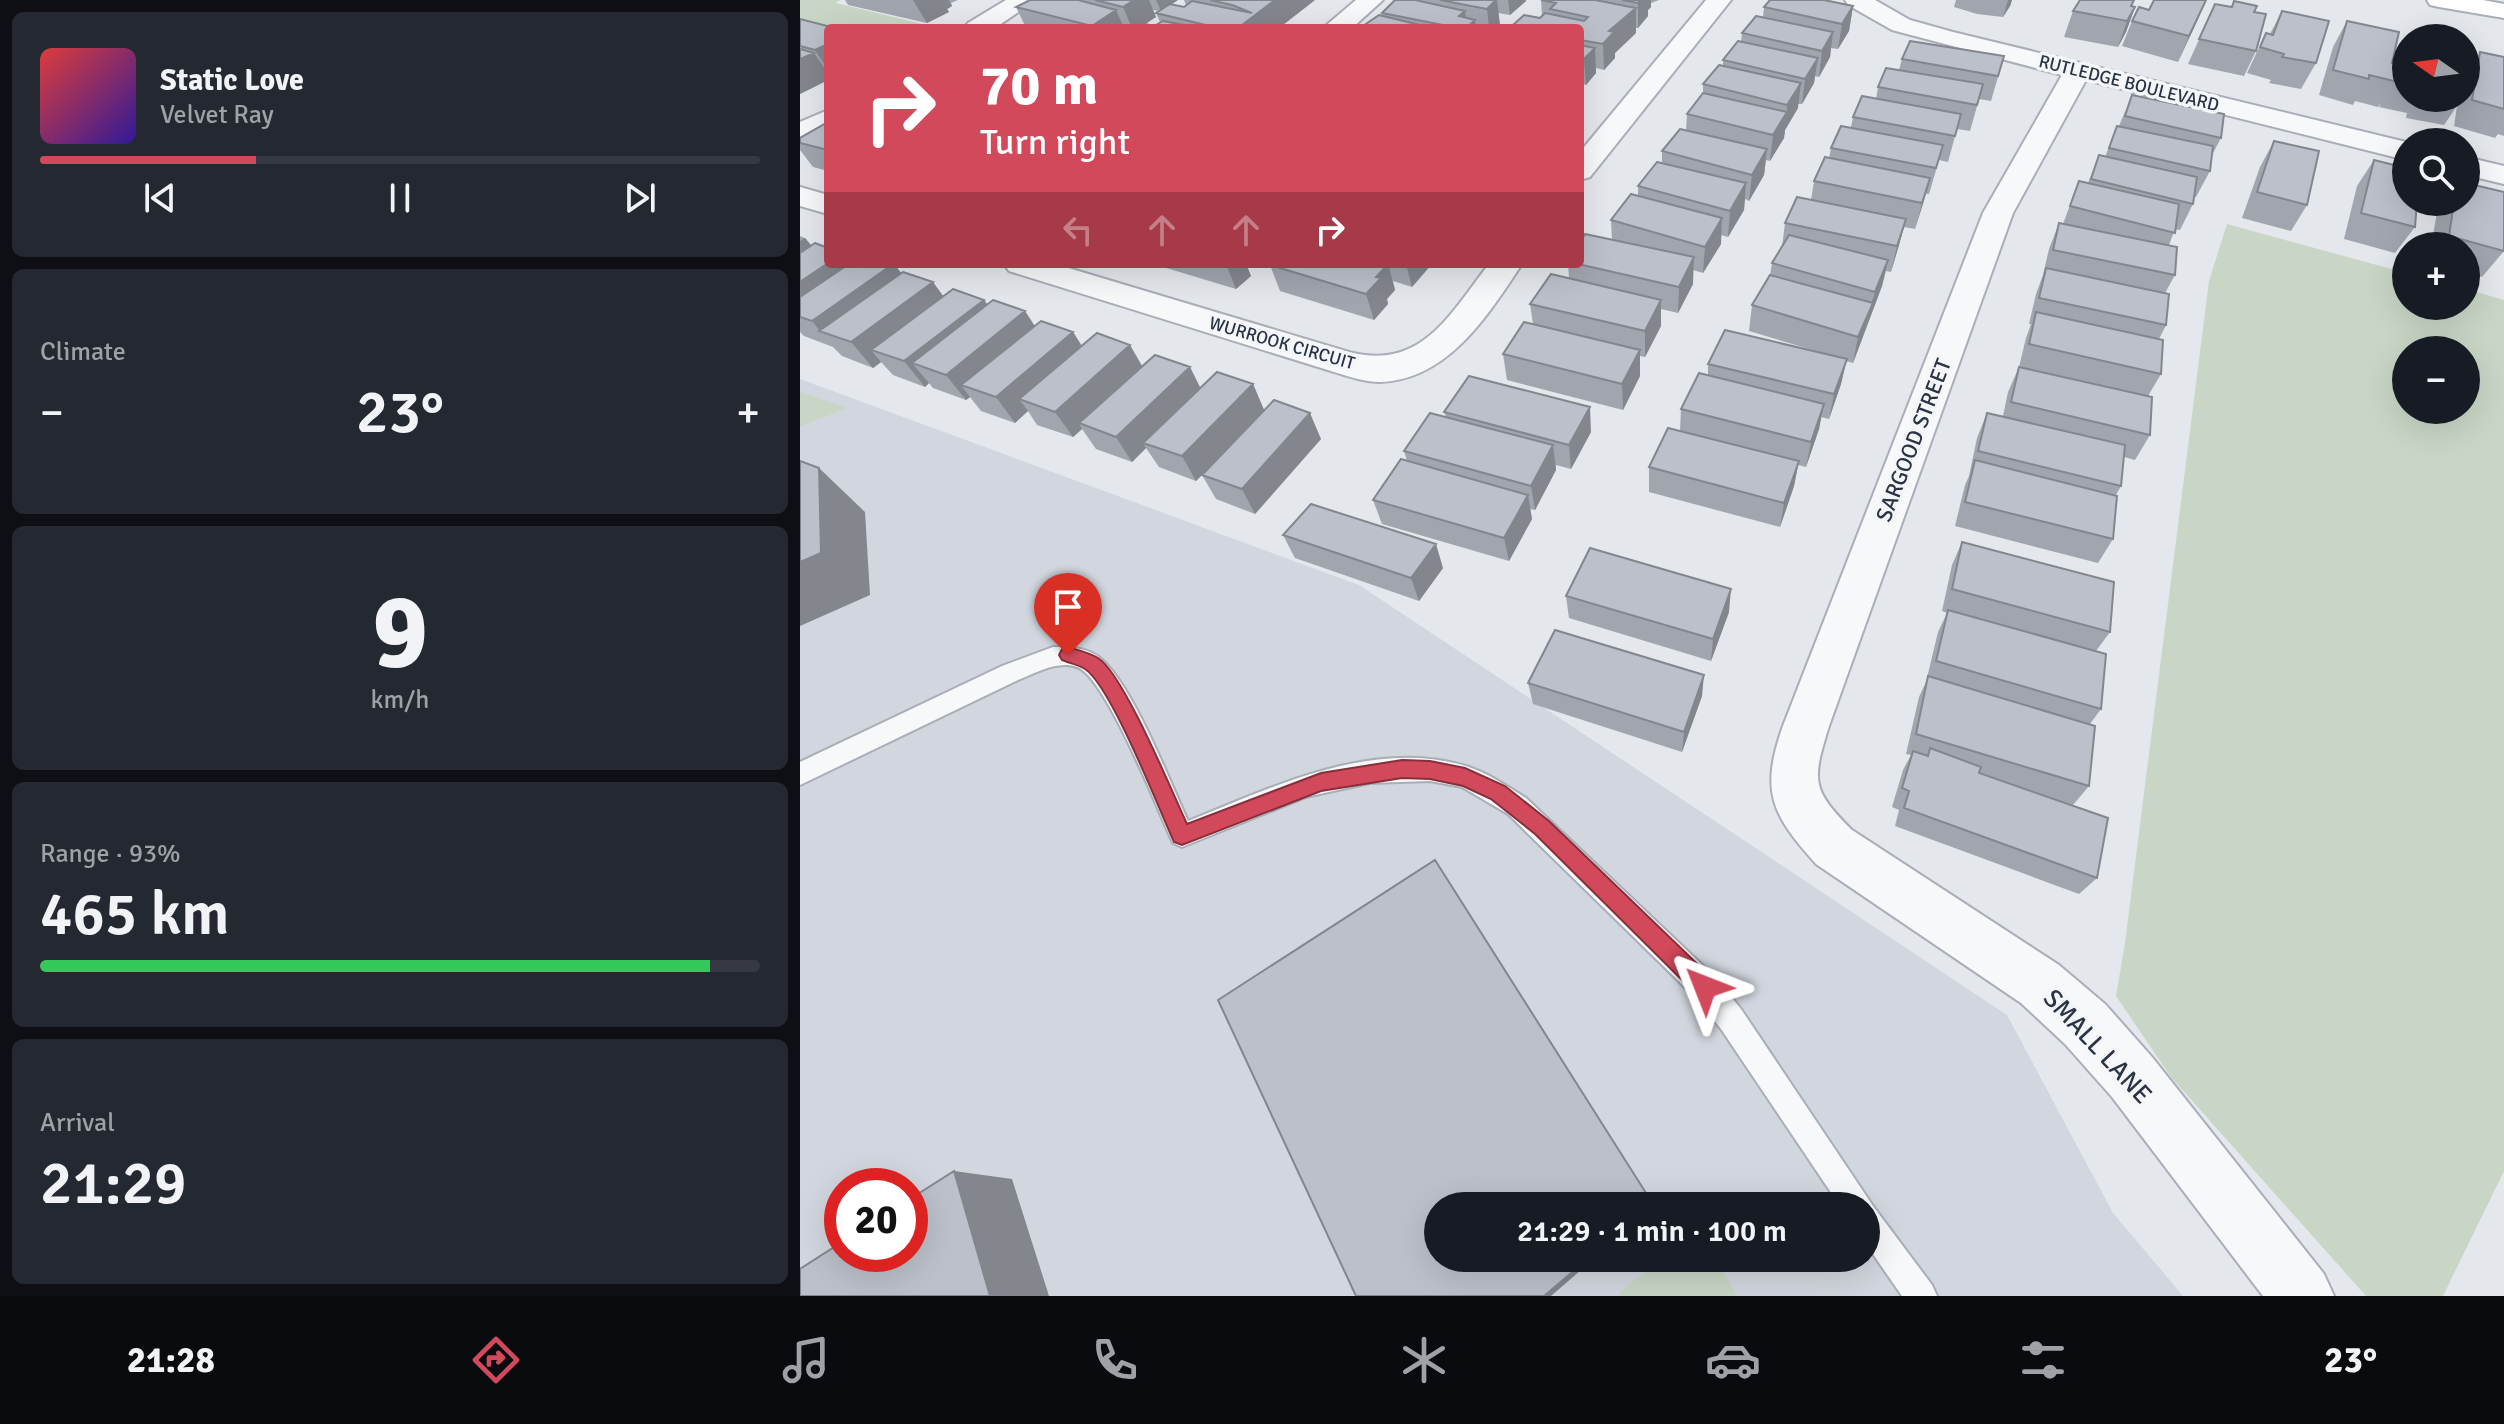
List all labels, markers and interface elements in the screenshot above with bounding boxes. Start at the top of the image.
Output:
north arrow [2392,24,2480,112]
map controls [2392,24,2480,424]
street label: RUTLEDGE BOULEVARD [2036,50,2222,116]
text: 70 m [980,51,1098,120]
icon: right [848,56,952,160]
text: Static Love [160,62,304,99]
text: Velvet Ray [160,99,274,131]
text: Turn right [980,120,1130,165]
button: search [2392,128,2480,216]
icon: previous [138,176,182,220]
icon: pause [378,176,422,220]
icon: next [618,176,662,220]
icon: left [1056,208,1100,252]
icon: ahead [1140,208,1184,252]
icon: ahead [1224,208,1268,252]
icon: right [1308,208,1352,252]
button: + [2392,232,2480,320]
street label: WURROOK CIRCUIT [1206,312,1358,374]
text: Climate [40,336,126,368]
button: − [2392,336,2480,424]
street label: SARGOOD STREET [1870,355,1957,525]
text: 23° [356,376,444,450]
text: − [40,386,64,440]
text: + [736,386,760,440]
text: 9 [372,568,428,696]
pin [1034,573,1102,655]
icon: arrive [1046,585,1090,629]
text: km/h [371,684,429,716]
text: Range · 93% [40,838,181,870]
text: 465 km [40,878,229,952]
position arrow [1663,945,1747,1029]
street label: SMALL LANE [2036,983,2158,1111]
text: Arrival [40,1107,115,1139]
text: 21:29 [40,1147,187,1221]
speed limit sign: 20 [824,1168,928,1272]
text: 21:29 · 1 min · 100 m [1517,1213,1787,1250]
icon: directions [468,1332,524,1388]
icon: music [778,1332,834,1388]
icon: phone [1087,1332,1143,1388]
icon: climate [1396,1332,1452,1388]
icon: car [1705,1332,1761,1388]
icon: filters [2015,1332,2071,1388]
text: 21:28 [127,1338,215,1383]
text: 23° [2324,1338,2377,1383]

